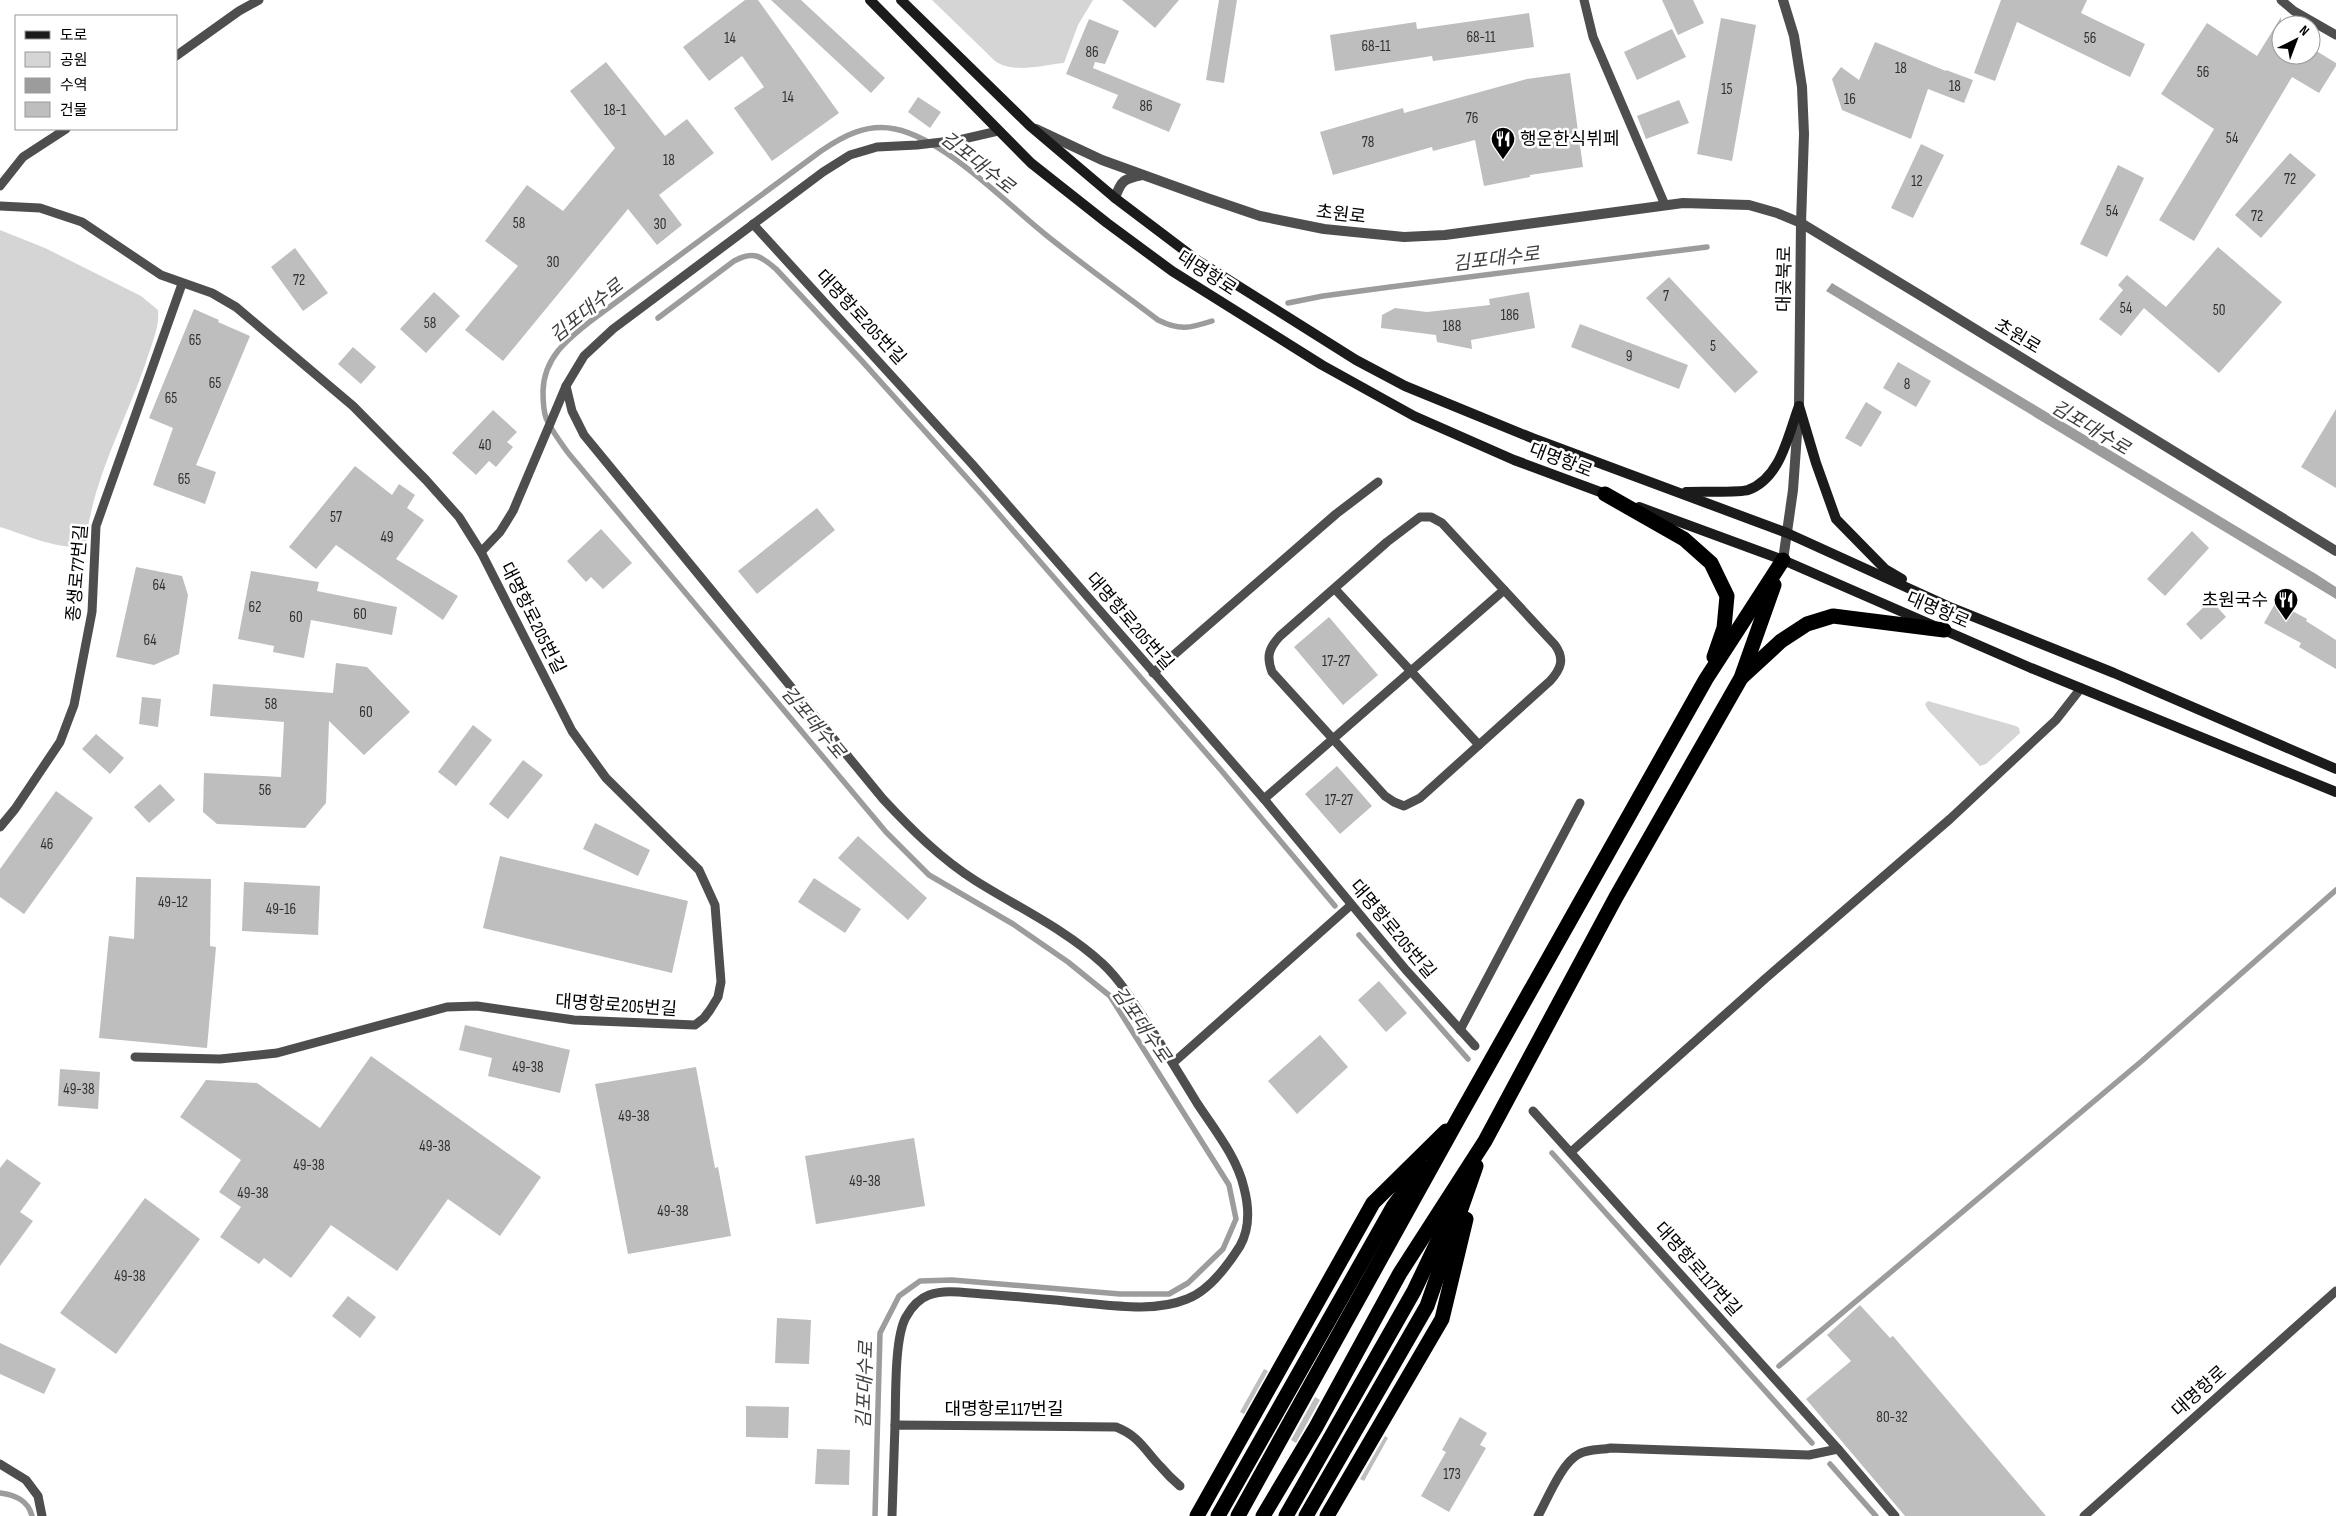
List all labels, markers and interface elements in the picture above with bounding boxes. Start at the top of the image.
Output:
legend [15,15,178,130]
north arrow [2271,15,2321,65]
text: N [2296,22,2313,40]
text: 도로 [60,26,88,45]
house number: 68-11 [1466,28,1496,47]
house number: 14 [724,29,736,48]
house number: 56 [2084,29,2096,48]
house number: 68-11 [1361,37,1391,56]
house number: 86 [1085,43,1099,62]
text: 공원 [60,51,88,70]
house number: 18 [1895,59,1907,78]
house number: 56 [2197,63,2209,82]
text: 수역 [60,76,88,95]
house number: 18 [1949,77,1961,96]
house number: 15 [1721,80,1733,99]
house number: 14 [782,88,794,107]
house number: 16 [1844,90,1856,109]
house number: 86 [1139,97,1153,116]
text: 건물 [60,101,88,120]
house number: 18-1 [604,101,627,120]
house number: 76 [1466,109,1478,128]
restaurant icon: 행운한식뷔페 [1490,126,1516,160]
water label: 김포대수로 [936,127,1020,200]
place label: 행운한식뷔페 [1520,129,1619,150]
house number: 54 [2226,129,2238,148]
house number: 78 [1362,133,1374,152]
house number: 18 [663,151,675,170]
house number: 72 [2284,170,2296,189]
house number: 12 [1911,172,1923,191]
street label: 초원로 [1315,201,1367,228]
house number: 54 [2106,202,2118,221]
house number: 72 [2251,207,2263,226]
house number: 58 [513,214,525,233]
house number: 30 [654,215,666,234]
water label: 김포대수로 [1451,243,1542,276]
street label: 대곶북로 [1773,246,1796,312]
street label: 대명항로 [1173,247,1240,300]
house number: 30 [547,253,559,272]
street label: 대명항로205번길 [811,266,910,369]
house number: 72 [293,271,305,290]
water label: 김포대수로 [546,274,629,348]
house number: 7 [1663,287,1669,306]
house number: 54 [2120,299,2132,318]
house number: 50 [2213,301,2225,320]
house number: 186 [1501,306,1519,325]
house number: 58 [424,314,436,333]
street label: 초원로 [1991,315,2044,358]
house number: 188 [1443,317,1461,336]
house number: 65 [189,331,201,350]
house number: 5 [1710,337,1716,356]
house number: 9 [1626,347,1632,366]
house number: 65 [209,374,221,393]
house number: 8 [1904,375,1910,394]
house number: 65 [165,389,177,408]
water label: 김포대수로 [2047,396,2135,461]
house number: 40 [479,436,491,455]
street label: 대명항로 [1526,439,1596,482]
house number: 65 [178,470,190,489]
house number: 57 [330,508,342,527]
street label: 종생로77번길 [63,524,92,622]
house number: 49 [381,528,393,547]
street label: 대명항로205번길 [495,559,570,677]
street label: 대명항로205번길 [1082,568,1178,674]
house number: 64 [152,576,166,595]
restaurant icon: 초원국수 [2273,587,2299,621]
street label: 대명항로 [1903,588,1972,633]
place label: 초원국수 [2202,590,2268,611]
house number: 62 [249,598,261,617]
house number: 60 [353,605,367,624]
house number: 60 [289,608,303,627]
house number: 64 [143,631,157,650]
house number: 17-27 [1322,652,1350,671]
water label: 김포대수로 [776,682,851,765]
house number: 58 [265,695,277,714]
house number: 60 [359,703,373,722]
house number: 56 [259,781,271,800]
house number: 17-27 [1325,791,1353,810]
house number: 46 [41,835,53,854]
street label: 대명항로205번길 [1345,876,1440,983]
house number: 49-12 [158,893,188,912]
house number: 49-16 [266,900,296,919]
water label: 김포대수로 [1106,982,1176,1068]
street label: 대명항로205번길 [554,991,678,1020]
house number: 49-38 [512,1058,544,1077]
house number: 49-38 [63,1080,95,1099]
house number: 49-38 [618,1107,650,1126]
house number: 49-38 [419,1137,451,1156]
house number: 49-38 [293,1156,325,1175]
house number: 49-38 [849,1172,881,1191]
house number: 49-38 [237,1184,269,1203]
house number: 49-38 [657,1202,689,1221]
street label: 대명항로117번길 [1650,1218,1745,1321]
house number: 49-38 [114,1267,146,1286]
water label: 김포대수로 [852,1339,879,1429]
street label: 대명항로 [2168,1361,2231,1421]
street label: 대명항로117번길 [944,1399,1064,1420]
house number: 80-32 [1876,1408,1908,1427]
house number: 173 [1443,1465,1461,1484]

